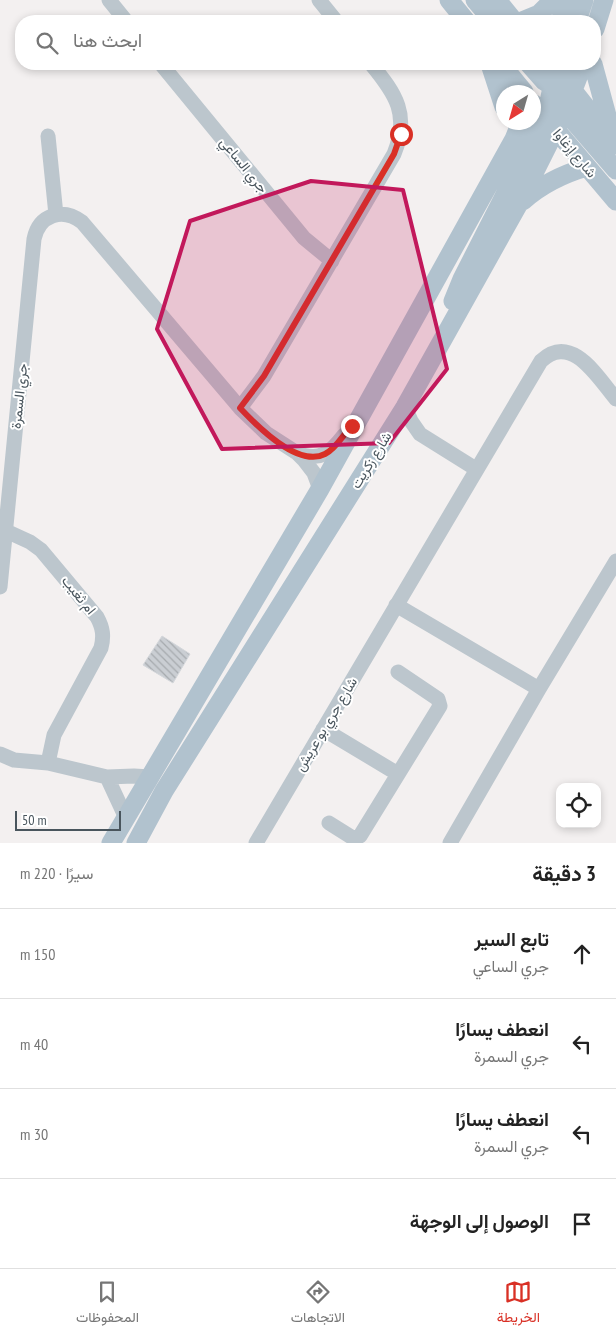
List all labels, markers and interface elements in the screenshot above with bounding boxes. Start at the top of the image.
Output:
search box [15,15,601,70]
text: ابحث هنا [73,28,142,52]
icon: search [33,29,61,57]
north arrow [496,85,541,130]
route start [390,123,413,146]
street label: شارع إزغاوا [548,125,601,182]
street label: جري الساعي [214,133,272,199]
street label: جري السمرة [7,362,34,430]
route end [341,415,364,438]
street label: شارع زكريت [347,428,397,493]
street label: ام ثغيب [58,572,100,618]
street label: شارع جري بو عريش [291,674,364,776]
map controls [556,783,601,828]
button: locate [556,783,601,828]
scale bar [15,808,121,831]
text: 50 m [22,811,47,829]
text: 3 دقيقة [532,860,596,887]
text: سيرًا · 220 m [20,863,93,883]
text: تابع السير [474,927,549,951]
icon: ahead [568,940,596,968]
text: 150 m [20,944,55,964]
text: جري الساعي [473,956,549,976]
text: انعطف يسارًا [455,1017,549,1041]
icon: left [568,1030,596,1058]
text: 40 m [20,1034,48,1054]
text: جري السمرة [474,1046,549,1066]
text: انعطف يسارًا [455,1107,549,1131]
icon: left [568,1120,596,1148]
text: 30 m [20,1124,48,1144]
text: جري السمرة [474,1136,549,1156]
text: الوصول إلى الوجهة [410,1209,549,1233]
icon: arrive [568,1210,596,1238]
tab: المحفوظات [76,1278,139,1330]
tab: الاتجاهات [291,1278,345,1330]
tab: الخريطة [497,1278,540,1330]

